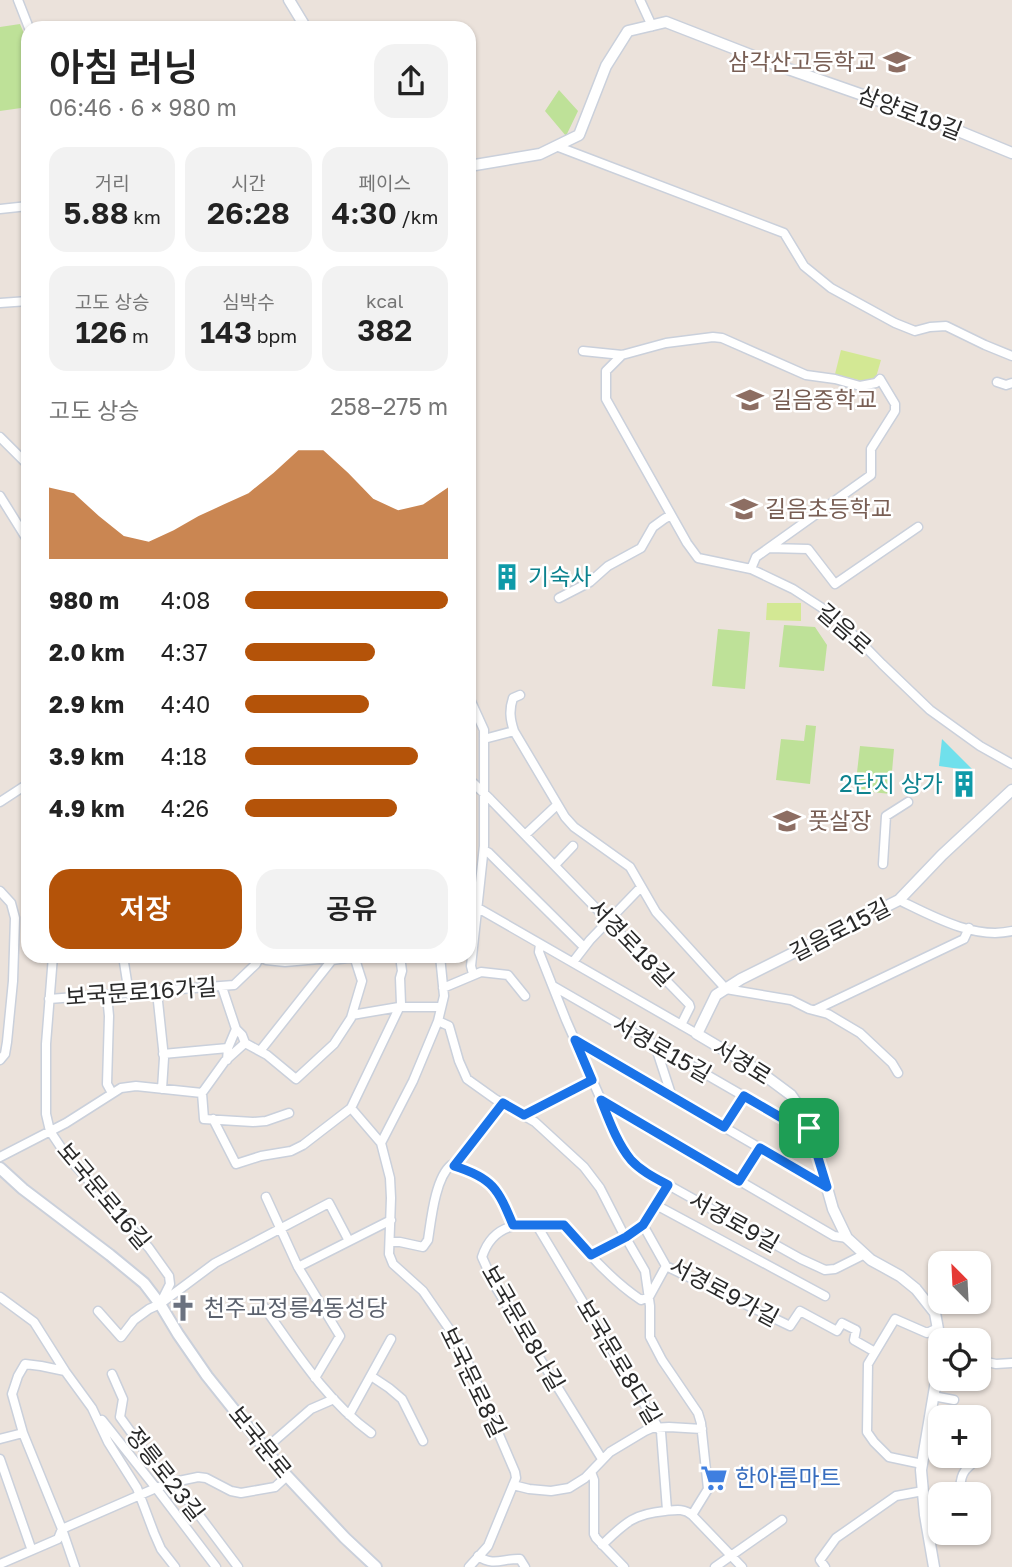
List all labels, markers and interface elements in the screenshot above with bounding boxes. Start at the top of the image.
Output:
text: 아침 러닝 [49,44,198,89]
button: share [374,44,448,118]
place label: 삼각산고등학교 [728,47,876,75]
school or university icon: 삼각산고등학교 [882,47,912,77]
street label: 삼양로19길 [854,79,967,145]
text: 06:46 · 6 × 980 m [49,93,237,121]
text: 거리 [95,171,130,194]
text: 시간 [231,171,266,194]
text: 페이스 [359,171,411,194]
text: 5.88 [64,195,129,231]
text: 26:28 [207,195,290,231]
text: 4:30 [331,195,397,231]
text: km [129,205,161,228]
text: /km [397,205,438,228]
text: kcal [366,289,404,312]
text: 고도 상승 [75,290,150,313]
text: 심박수 [222,290,275,313]
text: 382 [357,312,412,348]
text: 126 [75,314,127,350]
text: 143 [200,314,252,350]
text: m [127,324,149,347]
text: bpm [252,324,297,347]
school or university icon: 길음중학교 [735,385,765,415]
place label: 길음중학교 [771,385,877,413]
text: 258–275 m [330,392,448,420]
text: 고도 상승 [49,396,139,424]
school or university icon: 길음초등학교 [729,494,759,524]
place label: 길음초등학교 [765,494,892,522]
building icon: 기숙사 [492,562,522,592]
place label: 기숙사 [528,562,591,590]
text: 980 m [49,586,119,614]
text: 4:08 [161,586,210,614]
street label: 길음로 [812,597,878,660]
text: 2.0 km [49,638,125,666]
text: 4:37 [161,638,208,666]
text: 2.9 km [49,690,124,718]
text: 4:40 [161,690,210,718]
text: 3.9 km [49,742,124,770]
text: 4:18 [161,742,207,770]
place label: 2단지 상가 [839,769,943,797]
building icon: 2단지 상가 [949,769,979,799]
text: 4.9 km [49,794,125,822]
text: 4:26 [161,794,209,822]
school or university icon: 풋살장 [772,806,802,836]
place label: 풋살장 [808,806,871,834]
button: 저장 [49,869,242,949]
button: 공유 [256,869,448,949]
street label: 길음로15길 [785,892,895,966]
street label: 서경로18길 [584,893,680,992]
street label: 보국문로16가길 [64,972,218,1010]
street label: 서경로15길 [608,1009,717,1088]
street label: 서경로 [708,1032,777,1090]
pin [779,1098,839,1158]
icon: arrive [790,1109,828,1147]
street label: 보국문로16길 [52,1136,158,1254]
street label: 서경로9길 [685,1185,784,1257]
street label: 서경로9가길 [665,1251,784,1332]
north arrow [928,1251,990,1314]
map controls [928,1251,991,1545]
street label: 보국문로8나길 [476,1259,571,1396]
church icon: 천주교정릉4동성당 [168,1293,198,1323]
place label: 천주교정릉4동성당 [204,1293,387,1321]
street label: 보국문로8다길 [572,1294,668,1429]
street label: 보국문로8길 [435,1322,513,1442]
button: locate [928,1328,991,1391]
street label: 보국문로 [223,1400,298,1483]
button: + [928,1405,991,1468]
street label: 정릉로23길 [120,1421,211,1526]
supermarket icon: 한아름마트 [699,1463,729,1493]
place label: 한아름마트 [735,1463,841,1491]
button: − [928,1482,991,1545]

